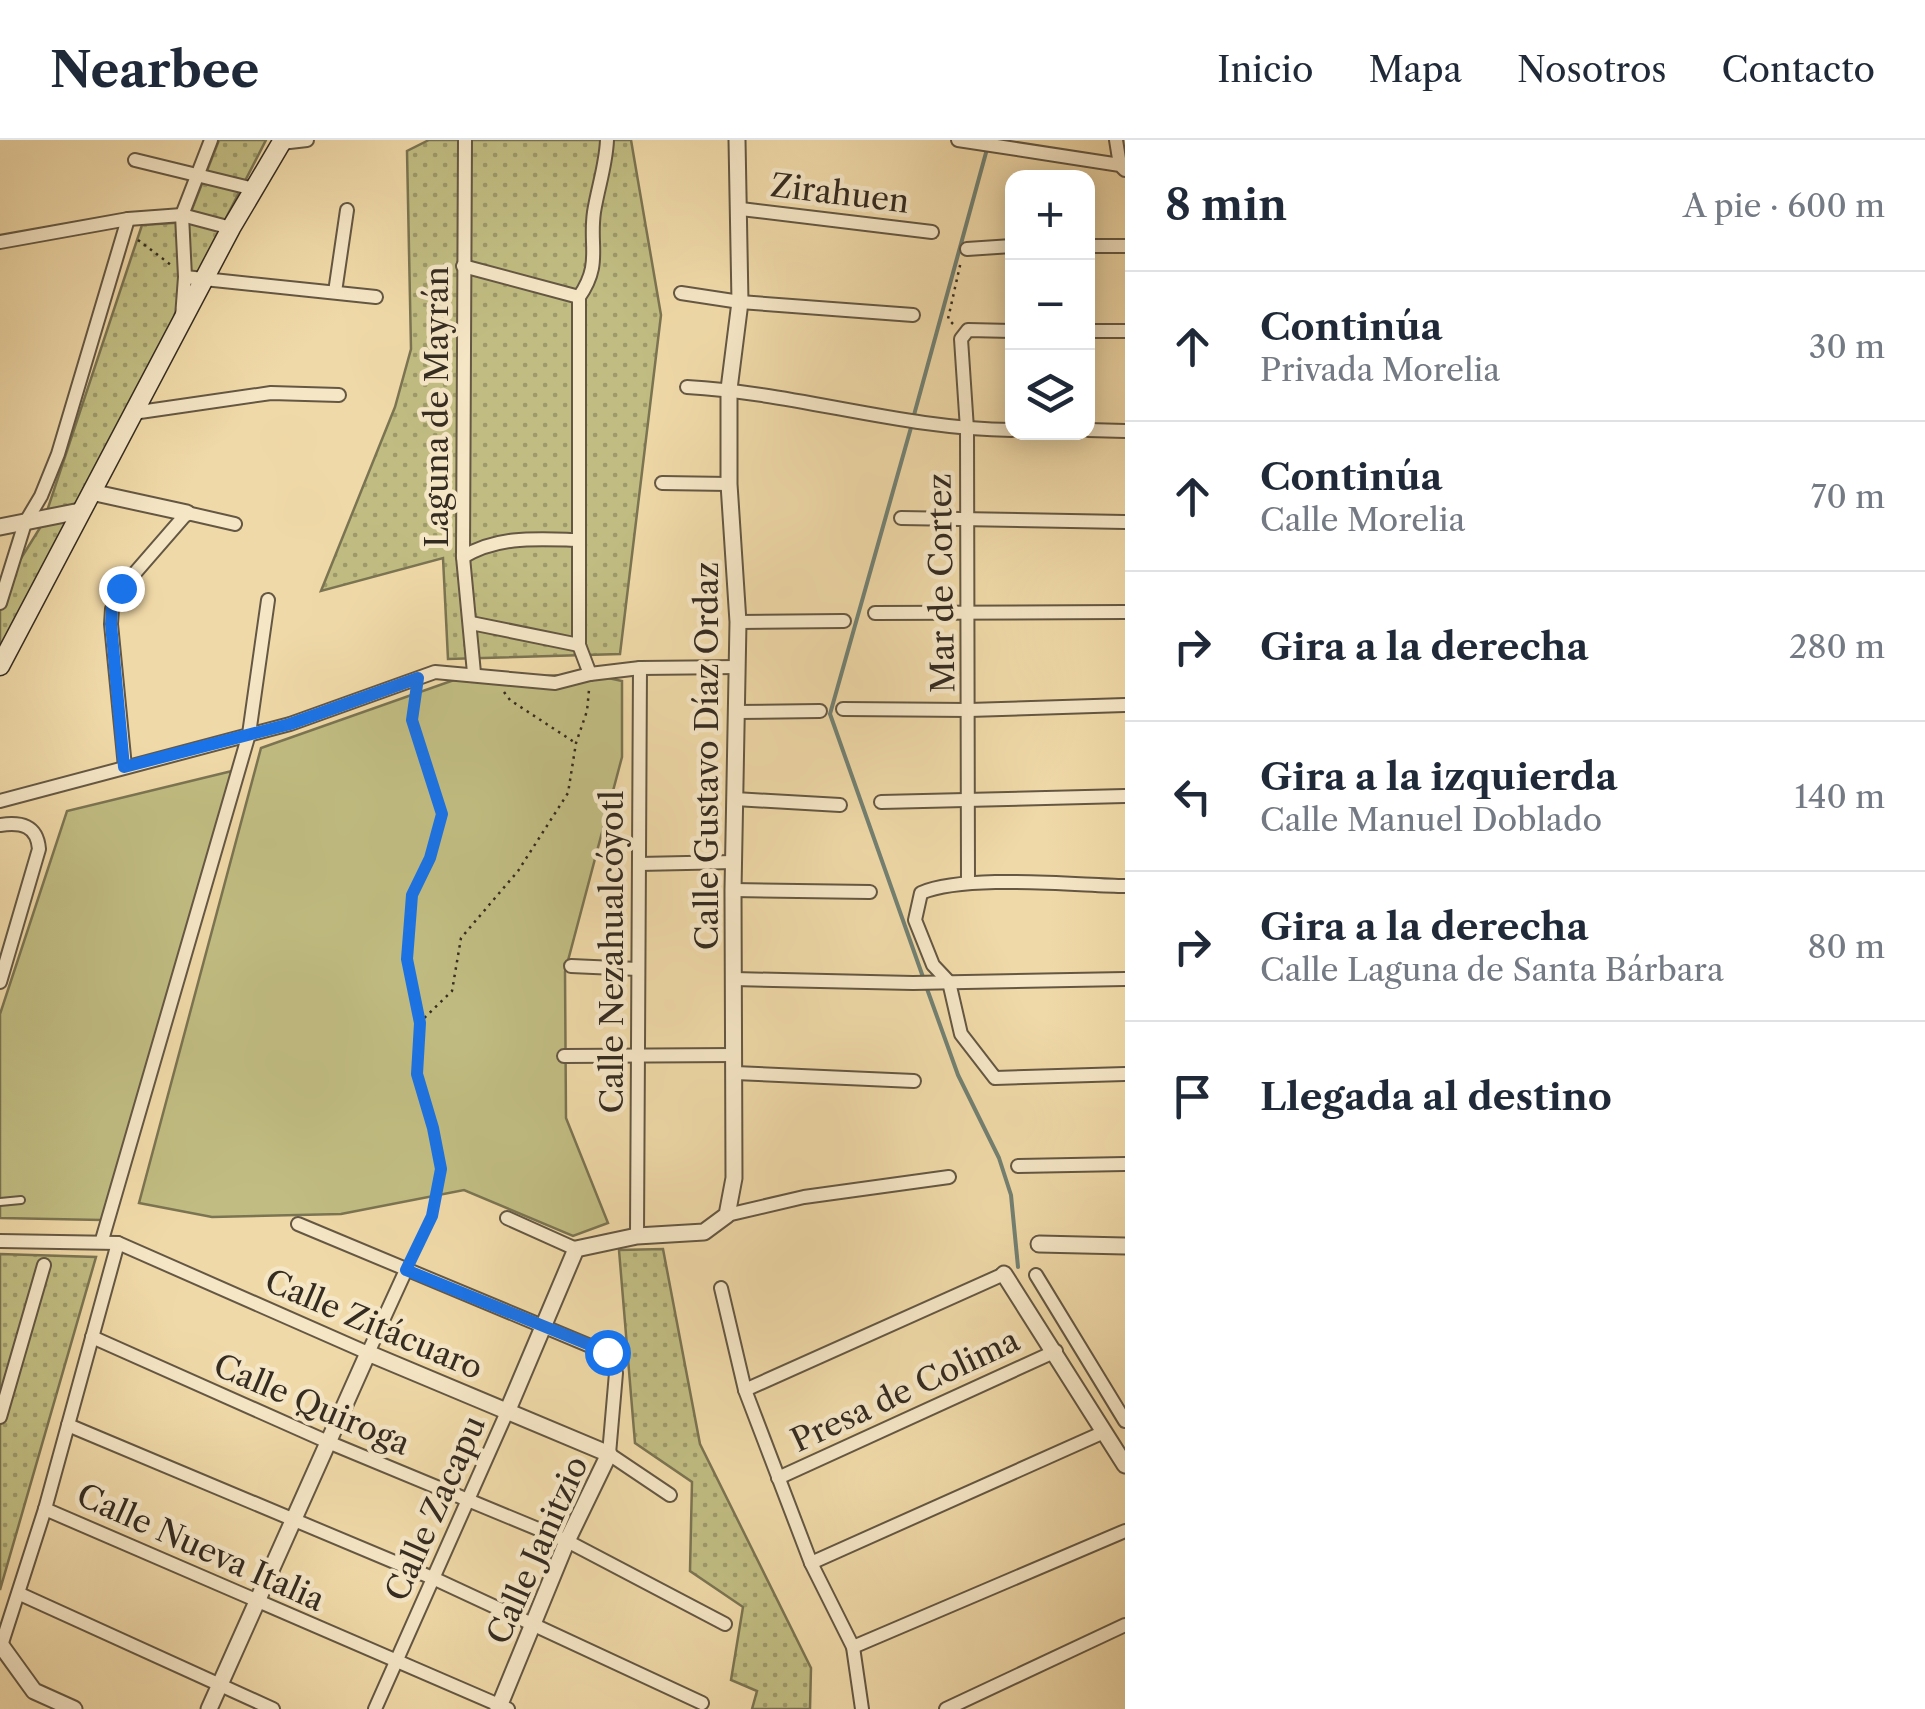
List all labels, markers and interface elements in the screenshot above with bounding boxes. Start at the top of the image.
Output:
text: Nearbee [50,40,259,99]
text: Inicio [1217,48,1313,91]
text: Mapa [1368,48,1462,91]
text: Nosotros [1517,48,1667,91]
text: Contacto [1722,48,1875,91]
street label: Zirahuen [769,165,911,221]
map controls [1005,170,1095,440]
button: + [1005,170,1095,260]
text: 8 min [1165,179,1287,231]
text: A pie · 600 m [1683,186,1885,225]
button: − [1005,260,1095,350]
street label: Laguna de Mayrán [417,266,456,548]
text: Continúa [1260,303,1443,350]
icon: ahead [1165,319,1220,374]
text: 30 m [1809,327,1885,366]
button: layers [1005,350,1095,440]
text: Privada Morelia [1260,350,1500,389]
text: Continúa [1260,453,1443,500]
icon: ahead [1165,469,1220,524]
street label: Mar de Cortez [920,473,962,693]
text: 70 m [1811,477,1885,516]
text: Calle Morelia [1260,500,1465,539]
street label: Calle Gustavo Díaz Ordaz [687,562,726,950]
route end [99,566,145,612]
icon: right [1165,619,1220,674]
text: Gira a la derecha [1260,623,1588,670]
text: 280 m [1789,627,1885,666]
text: Gira a la izquierda [1260,753,1617,800]
icon: left [1165,769,1220,824]
text: 140 m [1794,777,1885,816]
street label: Calle Nezahualcóyotl [592,791,631,1113]
text: Calle Manuel Doblado [1260,800,1602,839]
text: Gira a la derecha [1260,903,1588,950]
icon: right [1165,919,1220,974]
text: 80 m [1807,927,1885,966]
text: Calle Laguna de Santa Bárbara [1260,950,1724,989]
icon: arrive [1165,1069,1220,1124]
text: Llegada al destino [1260,1073,1612,1120]
street label: Calle Zitácuaro [259,1261,489,1387]
street label: Presa de Colima [785,1320,1025,1460]
route start [585,1330,631,1376]
street label: Calle Quiroga [208,1345,416,1463]
street label: Calle Zacapu [377,1409,493,1607]
street label: Calle Janitzio [478,1450,596,1650]
street label: Calle Nueva Italia [71,1475,331,1619]

